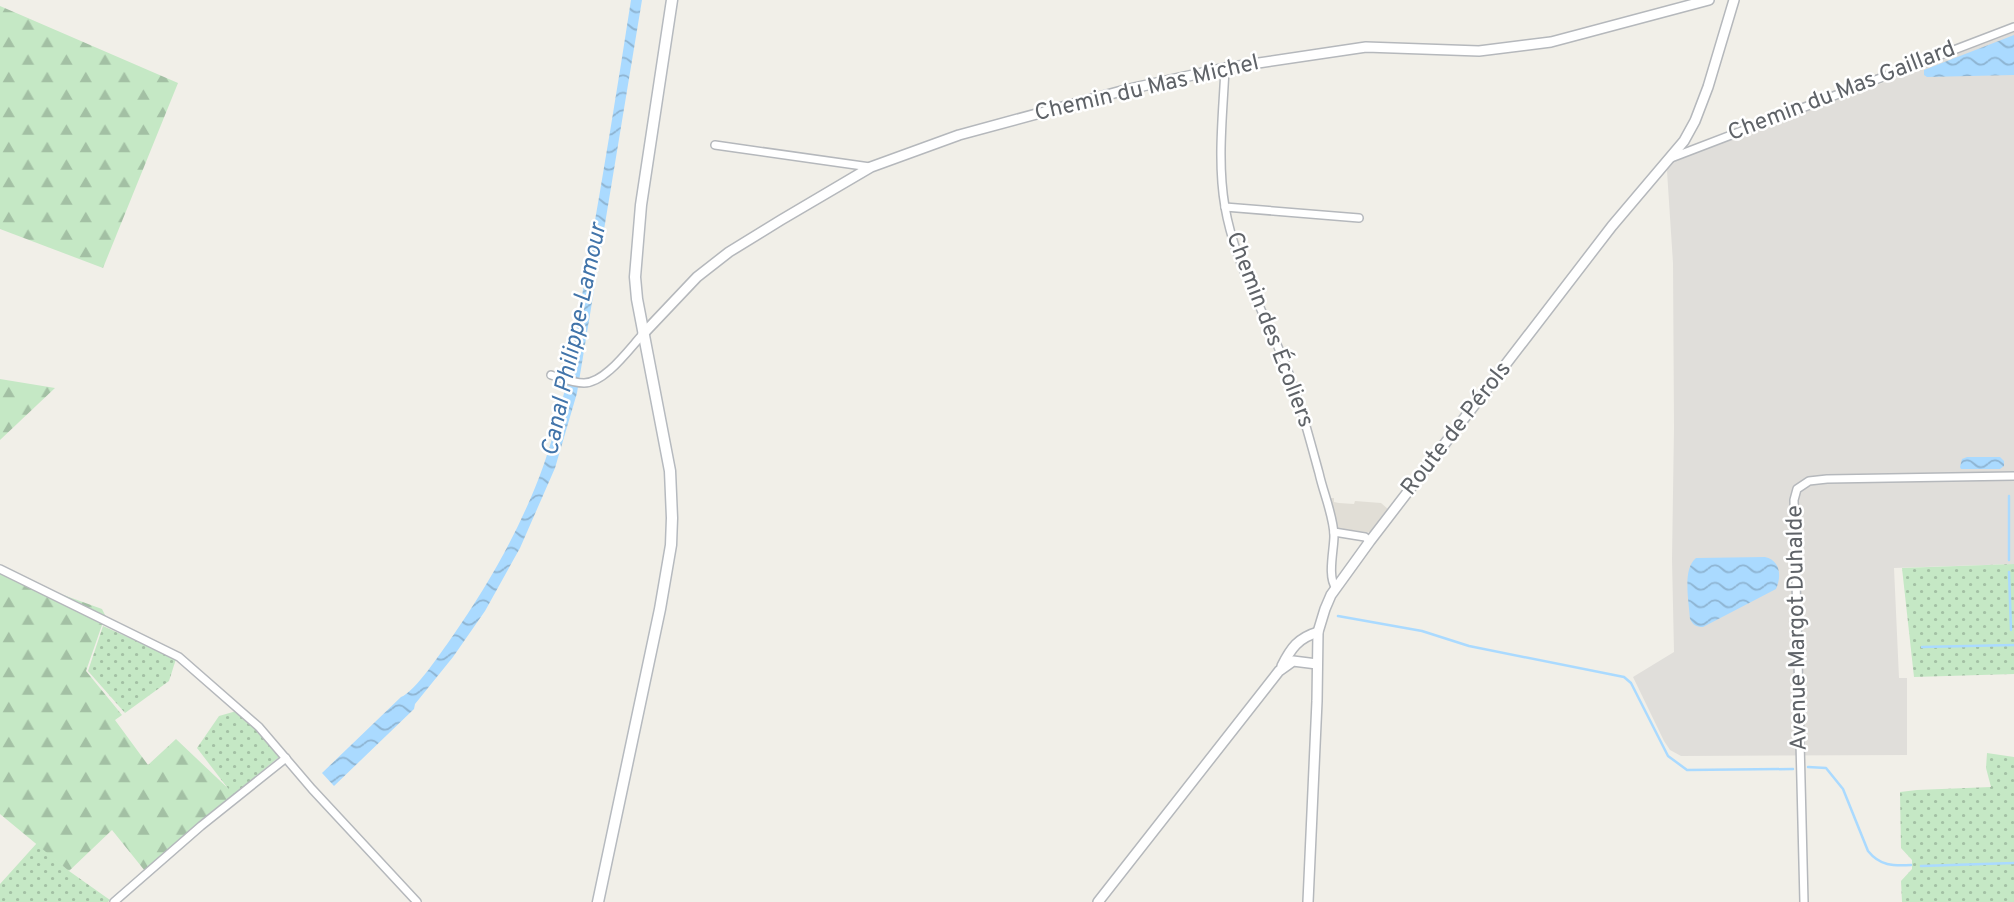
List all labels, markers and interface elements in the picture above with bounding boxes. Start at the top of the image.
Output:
street label: Chemin du Mas Gaillard [1724,35,1960,149]
street label: Chemin du Mas Michel [1032,49,1262,129]
water label: Canal Philippe-Lamour [536,219,615,459]
street label: Chemin des Écoliers [1218,228,1321,432]
street label: Route de Pérols [1396,356,1518,502]
street label: Avenue Margot Duhalde [1781,505,1815,751]

